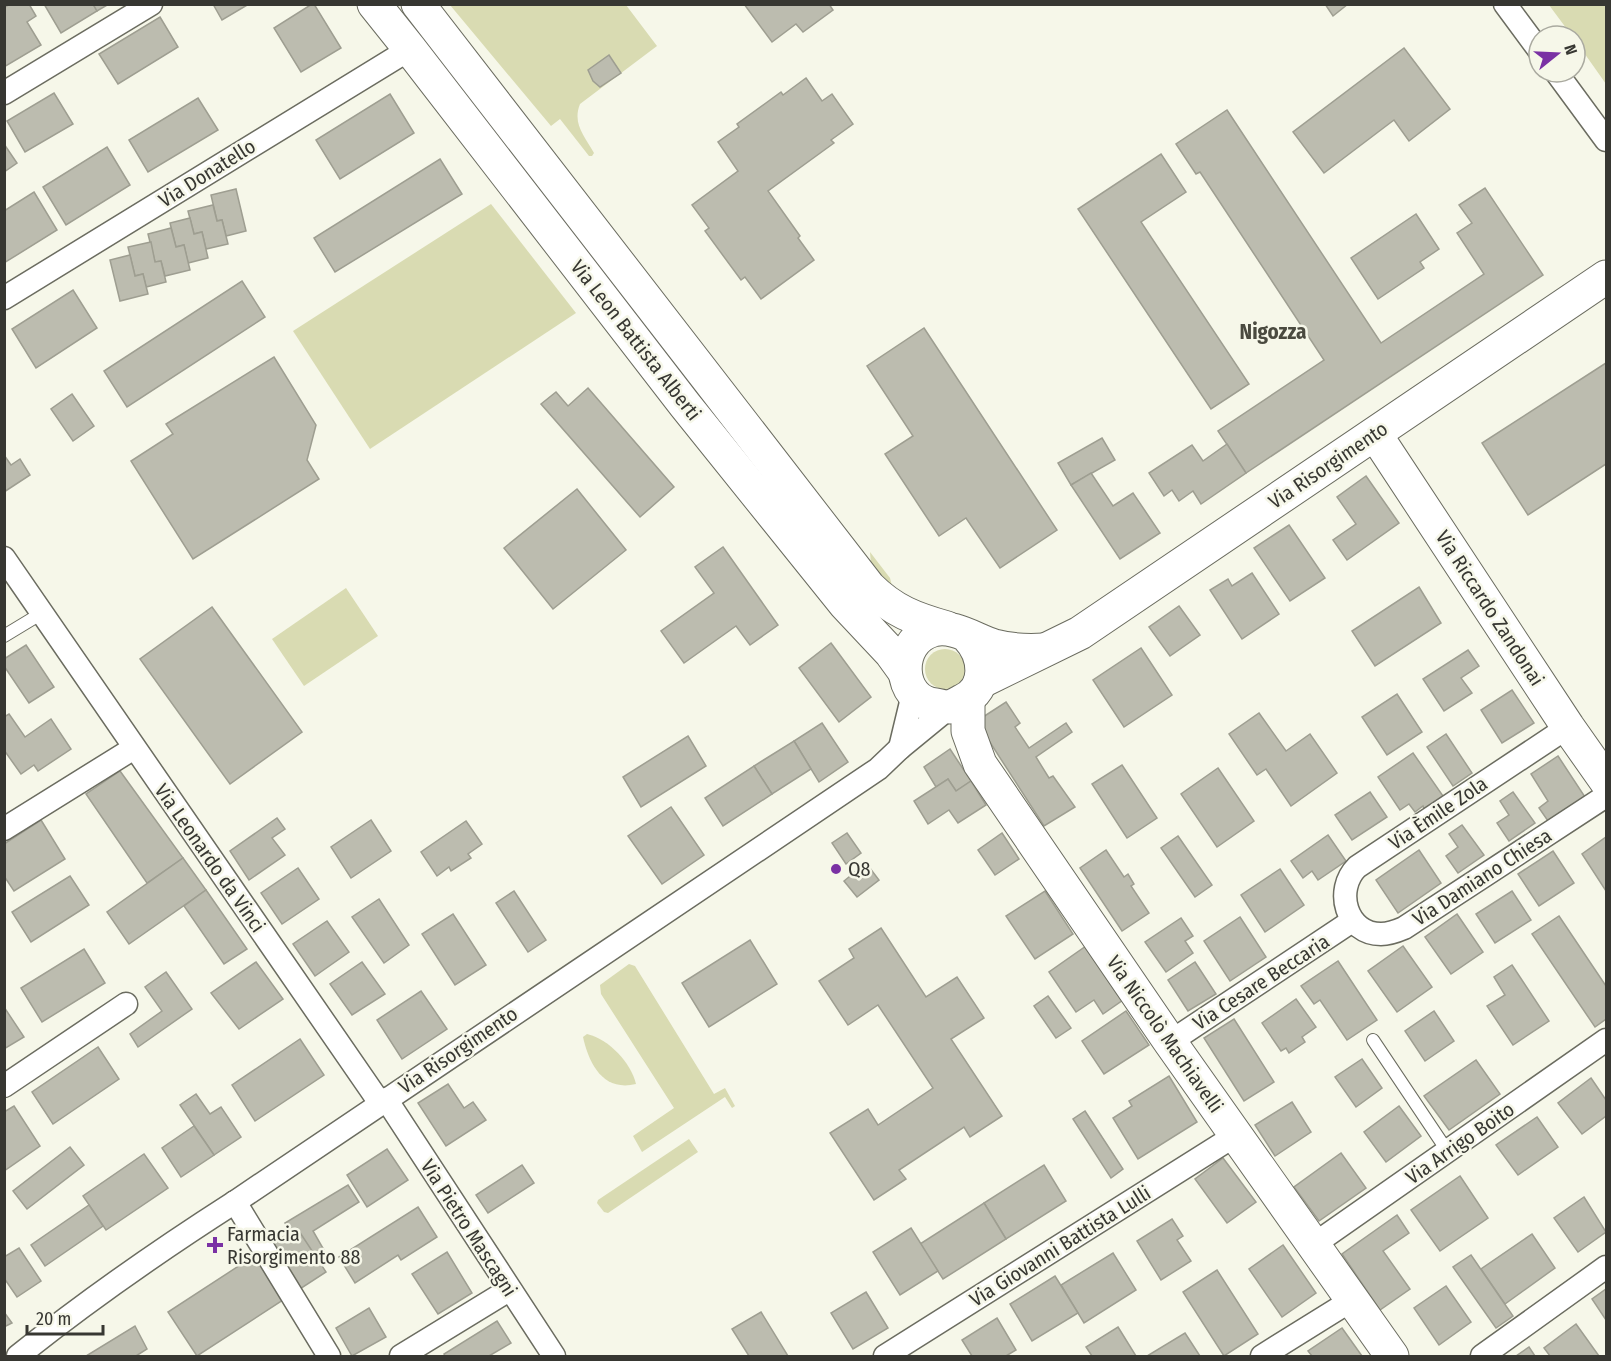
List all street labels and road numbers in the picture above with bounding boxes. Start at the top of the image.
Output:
street label: Via Donatello [154,134,260,212]
street label: Via Leon Battista Alberti [566,255,706,425]
street label: Via Risorgimento [1264,416,1392,514]
street label: Via Riccardo Zandonai [1431,526,1549,690]
street label: Via Èmile Zola [1384,771,1492,855]
street label: Via Leonardo da Vinci [150,779,270,937]
street label: Via Damiano Chiesa [1408,823,1556,931]
street label: Via Cesare Beccaria [1188,929,1334,1035]
street label: Via Niccolò Machiavelli [1102,951,1228,1117]
street label: Via Risorgimento [394,1001,522,1099]
street label: Via Arrigo Boito [1401,1097,1519,1189]
street label: Via Pietro Mascagni [416,1155,522,1301]
street label: Via Giovanni Battista Lulli [965,1180,1155,1312]

